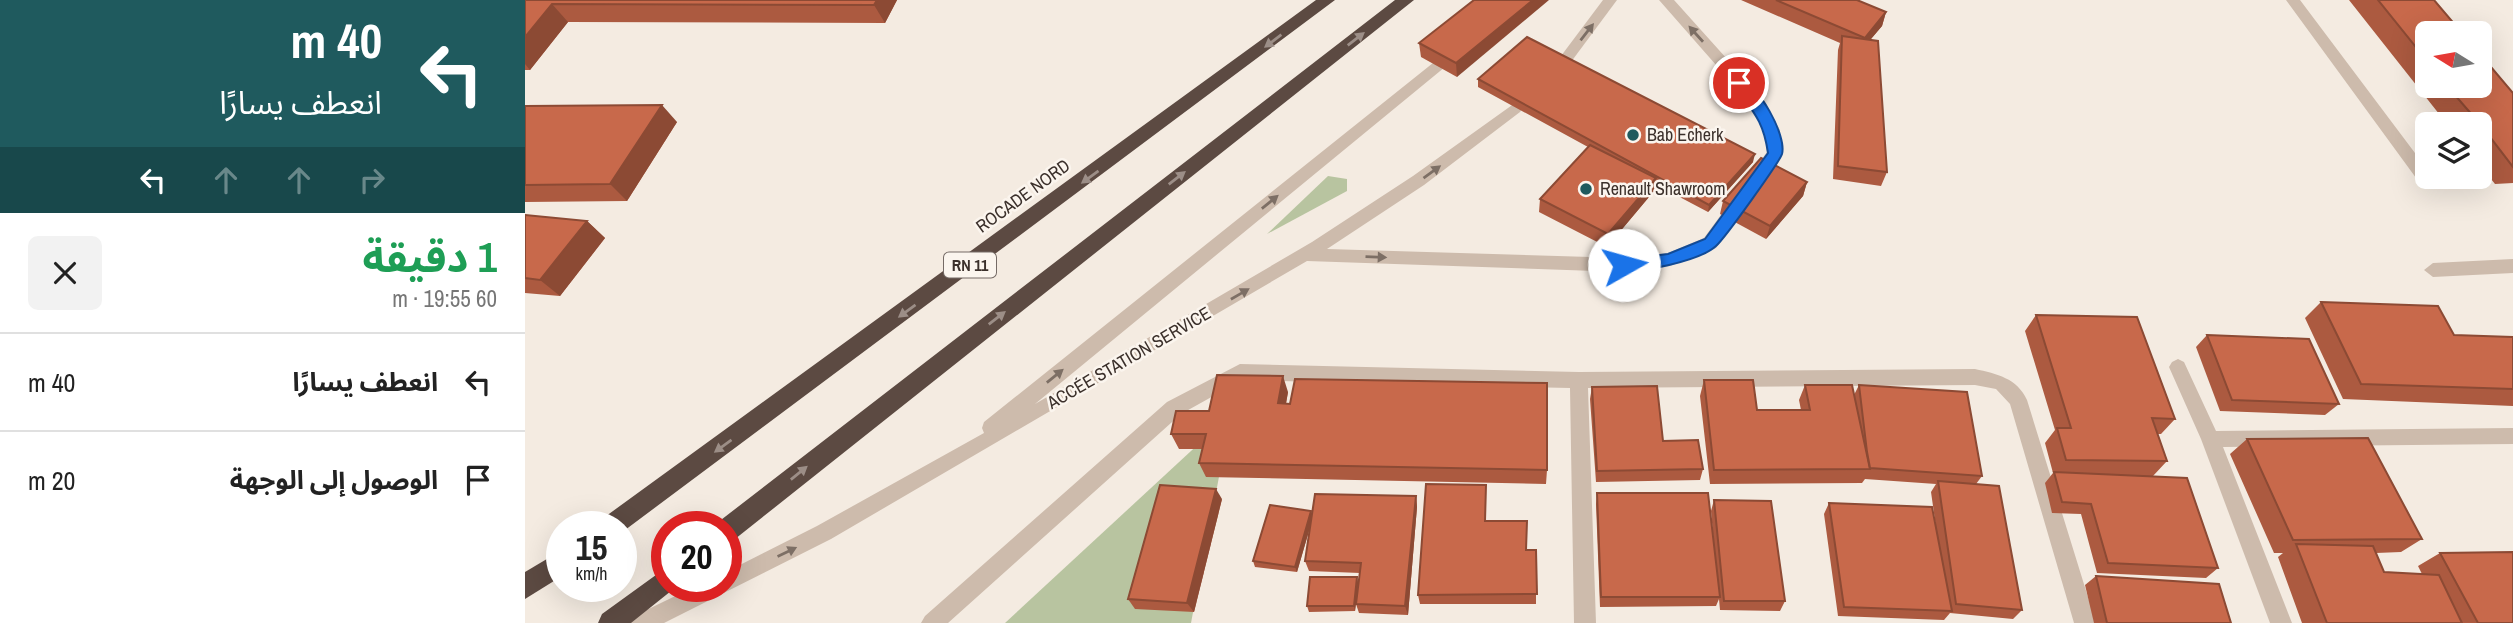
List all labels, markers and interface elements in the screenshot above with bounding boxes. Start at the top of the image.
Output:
text: 40 m [290,7,382,73]
north arrow [2415,21,2492,98]
map controls [2415,21,2492,189]
one-way arrow [1580,23,1594,41]
one-way arrow [1688,25,1704,43]
icon: left [406,28,497,119]
one-way arrow [1347,31,1365,46]
one-way arrow [1264,34,1282,48]
pin [1709,53,1769,113]
icon: arrive [1720,64,1758,102]
text: انعطف يسارًا [219,81,382,124]
button: layers [2415,112,2492,189]
place label: Bab Echerk [1647,122,1724,147]
marker: Bab Echerk [1625,127,1641,143]
street label: ROCADE NORD [971,153,1075,238]
icon: left [134,161,172,199]
icon: ahead [207,161,245,199]
icon: ahead [280,161,318,199]
icon: right [353,161,391,199]
one-way arrow [1423,165,1442,179]
one-way arrow [1081,170,1099,184]
one-way arrow [1167,171,1185,186]
place label: Renault Shawroom [1600,176,1726,201]
marker: Renault Shawroom [1578,181,1594,197]
one-way arrow [1261,195,1279,210]
position arrow [1587,228,1661,302]
text: 1 دقيقة [363,229,497,285]
button: close [28,236,102,310]
one-way arrow [1365,251,1387,263]
road number: RN 11 [944,252,996,278]
text: 60 m · 19:55 [392,283,497,314]
one-way arrow [1231,288,1250,300]
street label: ACCÉE STATION SERVICE [1041,300,1215,415]
one-way arrow [898,304,916,318]
one-way arrow [988,311,1006,326]
icon: left [459,363,497,401]
text: انعطف يسارًا [292,364,438,399]
text: 40 m [28,365,75,400]
one-way arrow [1046,369,1064,384]
one-way arrow [714,439,732,453]
icon: arrive [459,461,497,499]
text: الوصول إلى الوجهة [230,462,438,497]
text: 20 m [28,463,75,498]
one-way arrow [789,466,807,481]
speed limit sign: 20 [651,511,742,602]
text: 15 [576,524,607,571]
one-way arrow [777,547,797,558]
text: km/h [576,561,608,586]

